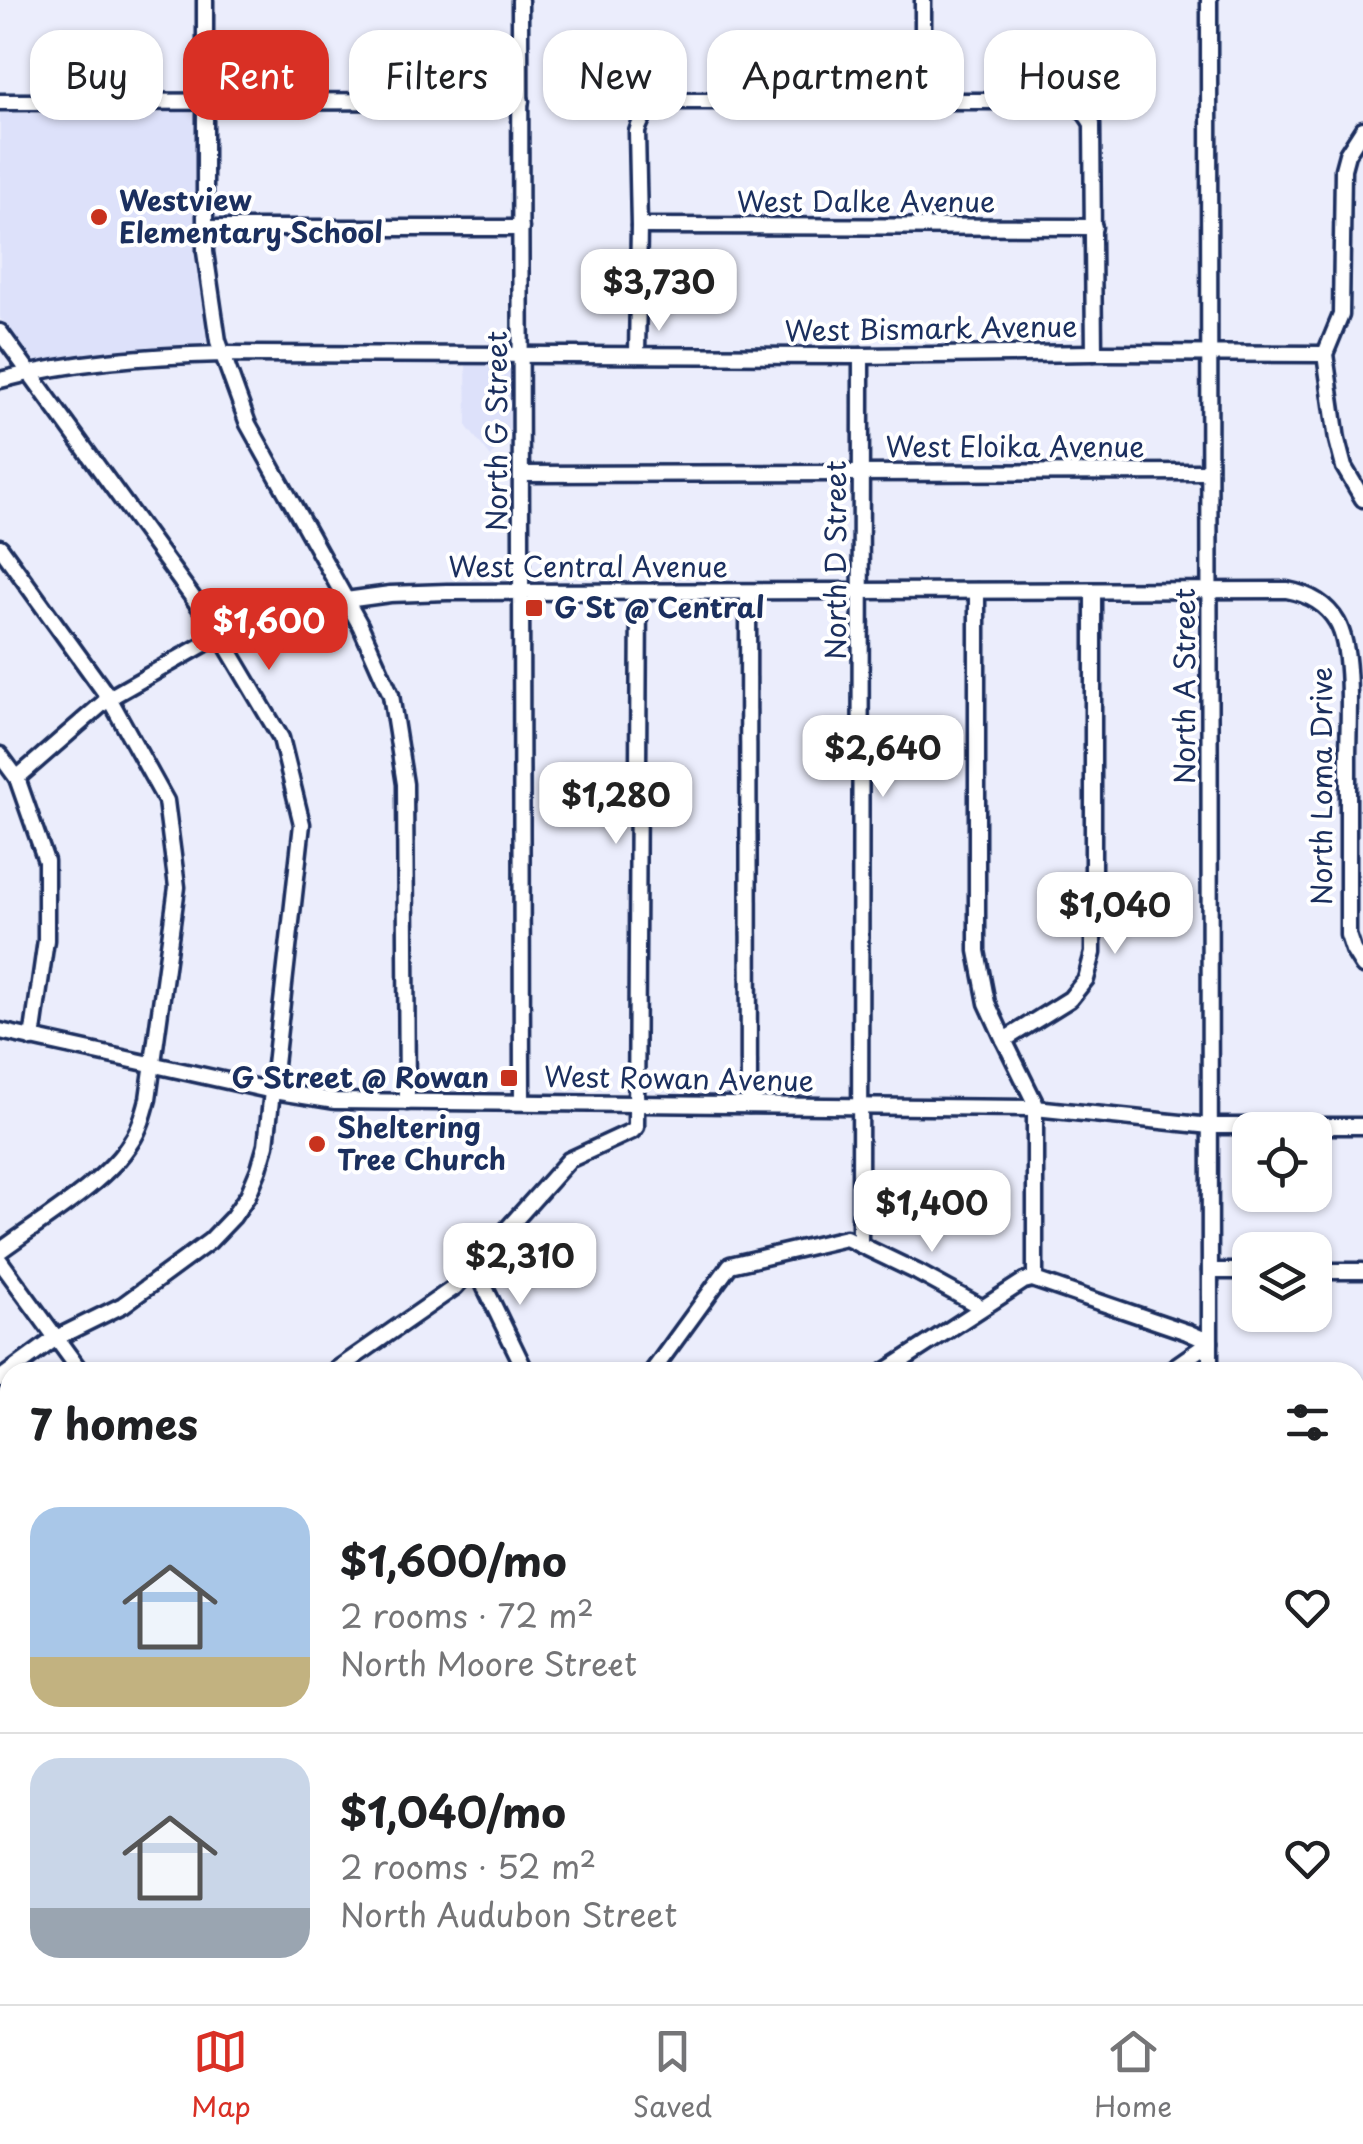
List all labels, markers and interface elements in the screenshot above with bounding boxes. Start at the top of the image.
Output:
chip: Buy [30,30,163,120]
chip: Rent [183,30,329,120]
chip: Filters [349,30,523,120]
chip: New [543,30,687,120]
chip: Apartment [707,30,964,120]
chip: House [984,30,1156,120]
place label: Westview Elementary School [119,178,383,253]
street label: West Dalke Avenue [737,179,995,222]
marker: Westview Elementary School [88,206,110,228]
pin: $3,730 [578,249,740,334]
text: $3,730 [603,257,715,305]
street label: West Bismark Avenue [784,303,1078,352]
street label: North G Street [474,331,517,531]
street label: West Eloika Avenue [885,424,1145,467]
street label: North D Street [813,460,856,660]
street label: West Central Avenue [448,544,728,587]
place label: G St @ Central [554,585,764,628]
pin: $1,600 [188,588,350,673]
street label: North A Street [1162,588,1205,784]
text: $1,600 [213,596,325,644]
marker: G St @ Central [523,597,545,619]
street label: North Loma Drive [1299,667,1342,905]
pin: $2,640 [802,715,964,800]
text: $2,640 [824,723,942,771]
pin: $1,280 [535,762,697,847]
text: $1,280 [561,770,671,818]
pin: $1,040 [1034,872,1196,957]
text: $1,040 [1059,880,1171,928]
street label: West Rowan Avenue [544,1054,814,1101]
place label: G Street @ Rowan [232,1055,489,1098]
marker: G Street @ Rowan [498,1067,520,1089]
place label: Sheltering Tree Church [337,1105,506,1180]
map controls [1232,1112,1332,1332]
button: locate [1232,1112,1332,1212]
marker: Sheltering Tree Church [306,1133,328,1155]
pin: $1,400 [851,1170,1013,1255]
text: $1,400 [876,1178,988,1226]
pin: $2,310 [439,1223,601,1308]
text: $2,310 [465,1231,575,1279]
button: layers [1232,1232,1332,1332]
text: 7 homes [30,1391,198,1454]
icon: filters [1280,1395,1335,1450]
text: $1,600/mo [340,1528,567,1591]
icon: home [110,1547,230,1667]
icon: heart [1280,1580,1335,1635]
text: 2 rooms · 72 m² [340,1591,594,1639]
text: North Moore Street [340,1639,637,1687]
text: $1,040/mo [340,1779,566,1842]
icon: home [110,1798,230,1918]
icon: heart [1280,1831,1335,1886]
text: 2 rooms · 52 m² [340,1842,596,1890]
text: North Audubon Street [340,1890,677,1938]
tab: Map [191,2024,251,2127]
tab: Saved [633,2024,712,2127]
tab: Home [1094,2024,1172,2127]

